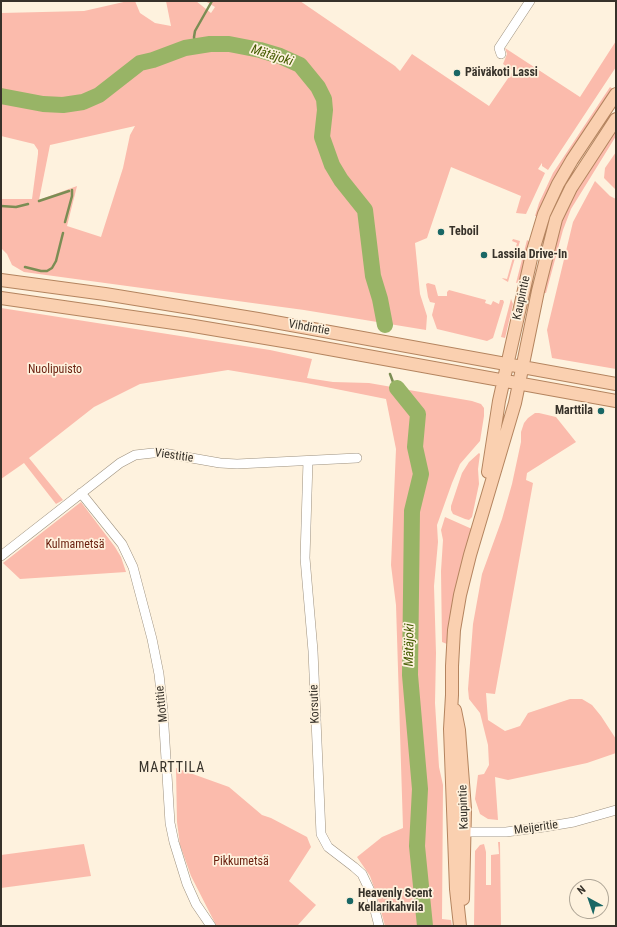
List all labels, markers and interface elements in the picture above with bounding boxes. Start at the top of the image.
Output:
water label: Mätäjoki [249,42,295,70]
place label: Päiväkoti Lassi [465,66,538,80]
marker: Päiväkoti Lassi [452,68,462,78]
place label: Teboil [449,225,479,239]
marker: Teboil [436,227,446,237]
place label: Lassila Drive-In [492,248,567,262]
marker: Lassila Drive-In [479,250,489,260]
street label: Kaupintie [510,275,534,321]
street label: Vihdintie [287,317,331,339]
park label: Nuolipuisto [28,363,82,377]
place label: Marttila [555,404,593,418]
marker: Marttila [596,406,606,416]
street label: Viestitie [154,446,194,466]
park label: Kulmametsä [45,538,105,552]
water label: Mätäjoki [402,623,418,667]
street label: Korsutie [307,684,323,724]
street label: Mottitie [153,685,171,723]
district label: MARTTILA [139,760,205,776]
street label: Kaupintie [456,785,472,829]
street label: Meijeritie [513,818,559,838]
park label: Pikkumetsä [213,855,269,869]
north arrow [569,879,609,919]
text: N [575,883,588,897]
place label: Heavenly Scent Kellarikahvila [358,887,432,915]
marker: Heavenly Scent Kellarikahvila [345,896,355,906]

